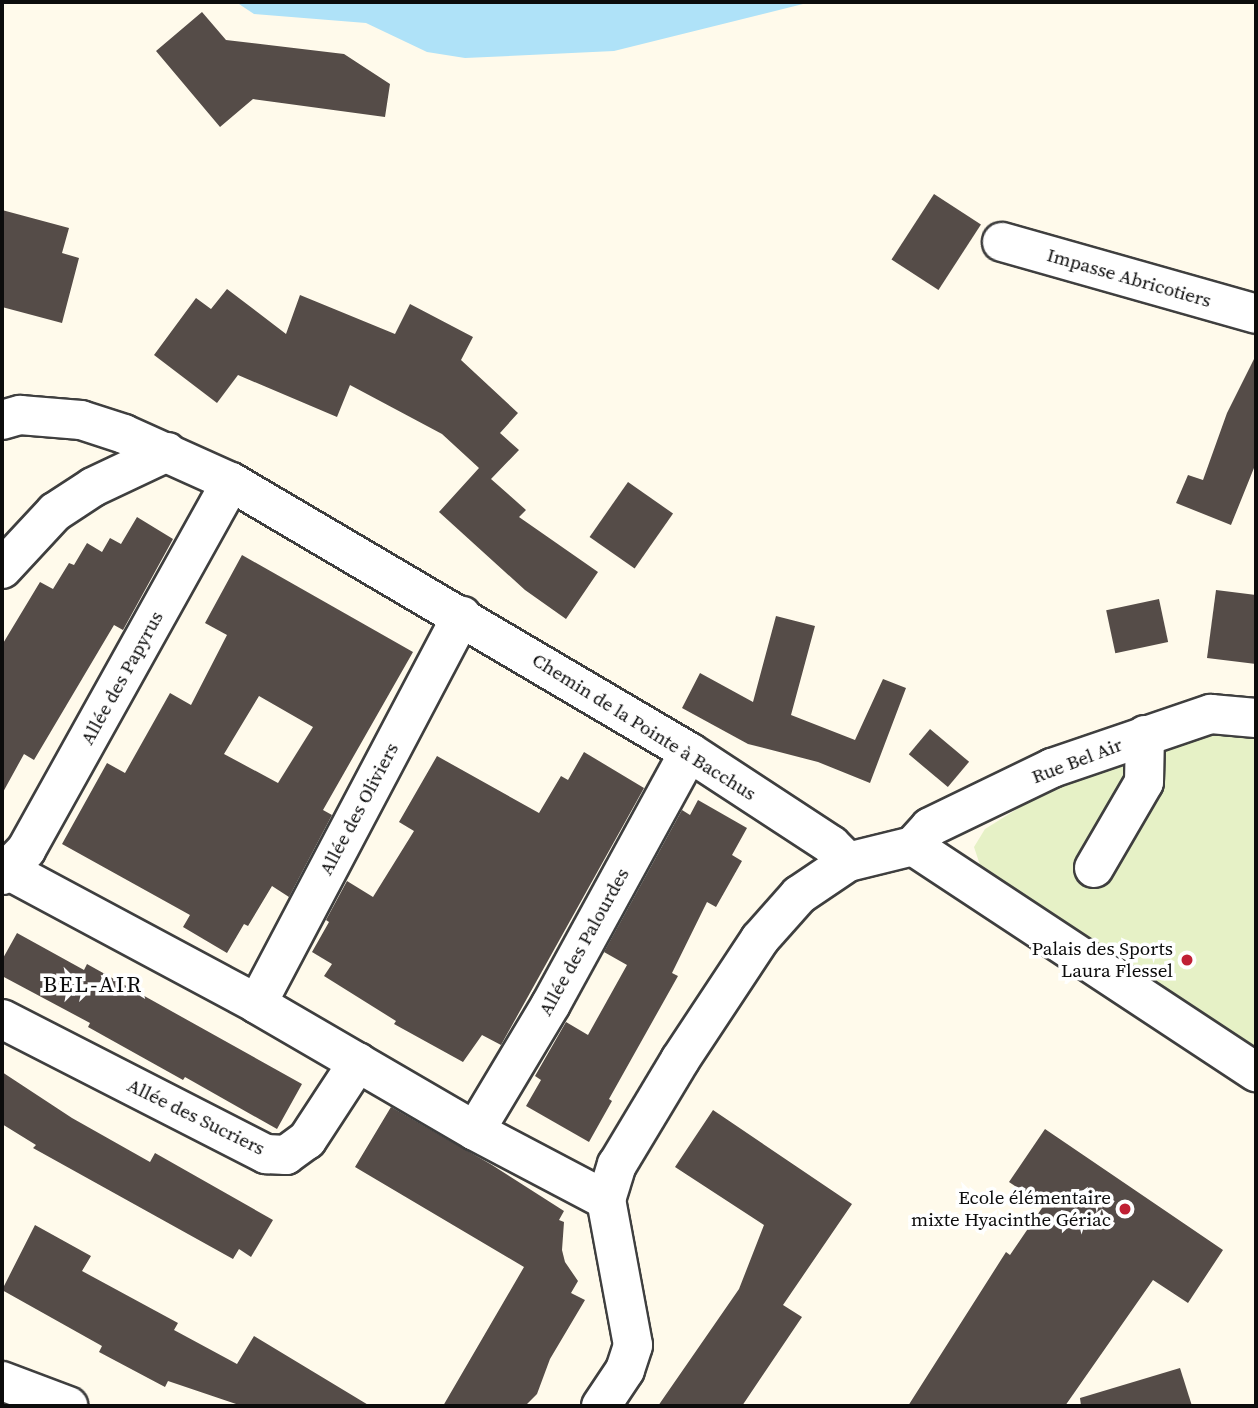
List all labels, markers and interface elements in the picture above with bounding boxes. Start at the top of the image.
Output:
street label: Impasse Abricotiers [1044,244,1214,312]
street label: Allée des Papyrus [76,607,168,749]
street label: Chemin de la Pointe à Bacchus [528,649,760,805]
street label: Rue Bel Air [1029,733,1125,789]
street label: Allée des Oliviers [315,739,403,879]
street label: Allée des Palourdes [534,864,634,1020]
place label: Palais des Sports Laura Flessel [1032,938,1173,982]
marker: Palais des Sports Laura Flessel [1179,952,1195,968]
district label: BEL-AIR [44,970,142,998]
street label: Allée des Sucriers [124,1074,268,1160]
place label: Ecole élémentaire mixte Hyacinthe Gériac [911,1187,1111,1231]
marker: Ecole élémentaire mixte Hyacinthe Gériac [1117,1201,1133,1217]

